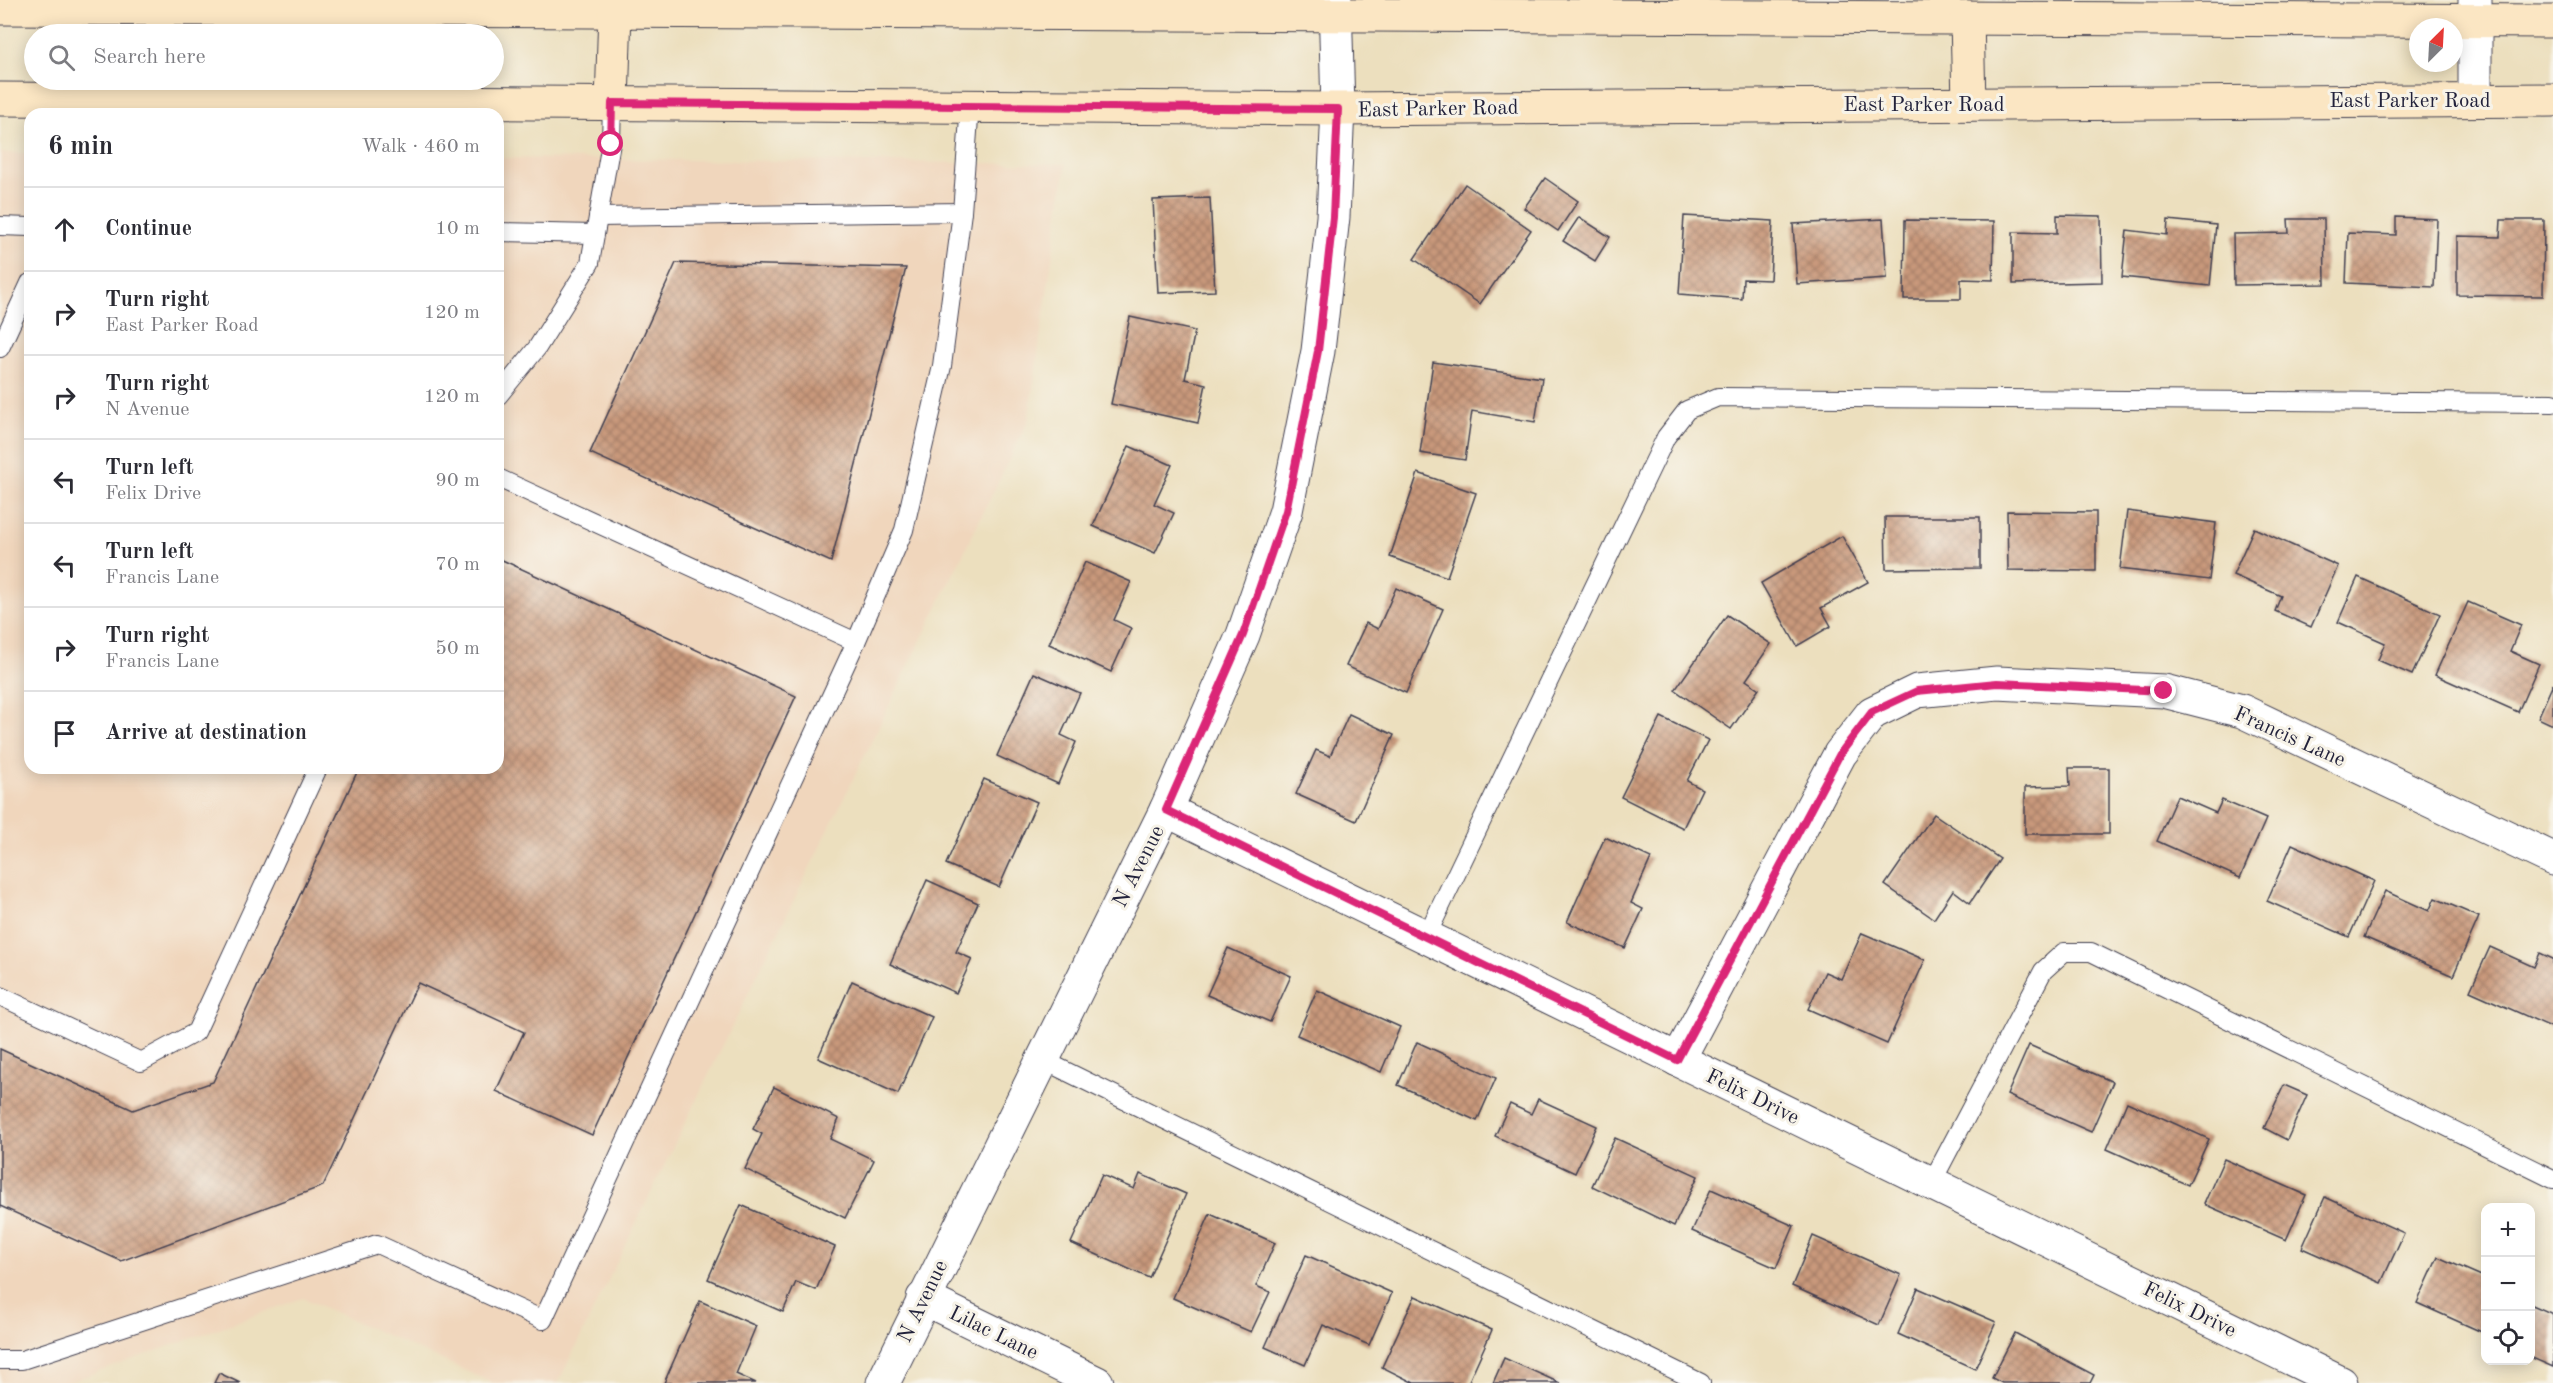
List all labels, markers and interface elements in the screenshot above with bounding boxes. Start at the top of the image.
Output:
north arrow [2409,18,2463,72]
search box [24,24,504,90]
icon: search [45,41,78,74]
text: Search here [93,46,206,68]
street label: East Parker Road [2329,91,2491,112]
street label: East Parker Road [1843,95,2005,116]
street label: East Parker Road [1357,98,1519,121]
route start [597,130,623,156]
text: 6 min [48,134,113,160]
text: Walk · 460 m [361,137,480,157]
icon: ahead [48,213,81,246]
text: Continue [105,218,192,240]
text: 10 m [435,219,480,239]
text: Turn right [105,289,209,311]
icon: right [48,297,81,330]
text: 120 m [424,303,480,323]
text: East Parker Road [105,316,259,336]
text: Turn right [105,373,209,395]
icon: right [48,381,81,414]
text: 120 m [424,387,480,407]
text: N Avenue [105,400,190,420]
text: Turn left [105,457,194,479]
icon: left [48,465,81,498]
text: 90 m [435,471,480,491]
text: Felix Drive [105,484,201,504]
text: Turn left [105,541,194,563]
icon: left [48,549,81,582]
text: 70 m [435,555,480,575]
text: Francis Lane [105,568,219,588]
text: Turn right [105,625,209,647]
icon: right [48,633,81,666]
text: 50 m [435,639,480,659]
text: Francis Lane [105,652,219,672]
route end [2150,677,2176,703]
street label: Francis Lane [2230,703,2348,771]
icon: arrive [48,717,81,750]
text: Arrive at destination [105,722,307,744]
street label: N Avenue [1110,822,1169,911]
street label: Felix Drive [1702,1066,1802,1129]
map controls [2481,1203,2535,1365]
button: + [2481,1203,2535,1257]
street label: N Avenue [894,1257,952,1346]
button: − [2481,1257,2535,1311]
street label: Felix Drive [2139,1279,2239,1342]
street label: Lilac Lane [945,1303,1041,1364]
button: locate [2481,1311,2535,1365]

